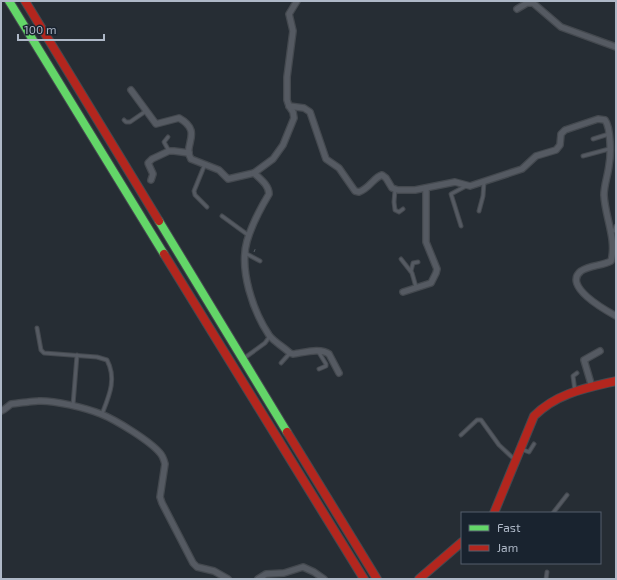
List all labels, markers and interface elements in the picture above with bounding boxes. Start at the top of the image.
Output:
scale bar [18,16,104,42]
text: 100 m [24,22,56,36]
legend [461,512,601,564]
text: Fast [497,520,521,534]
text: Jam [497,540,518,554]

